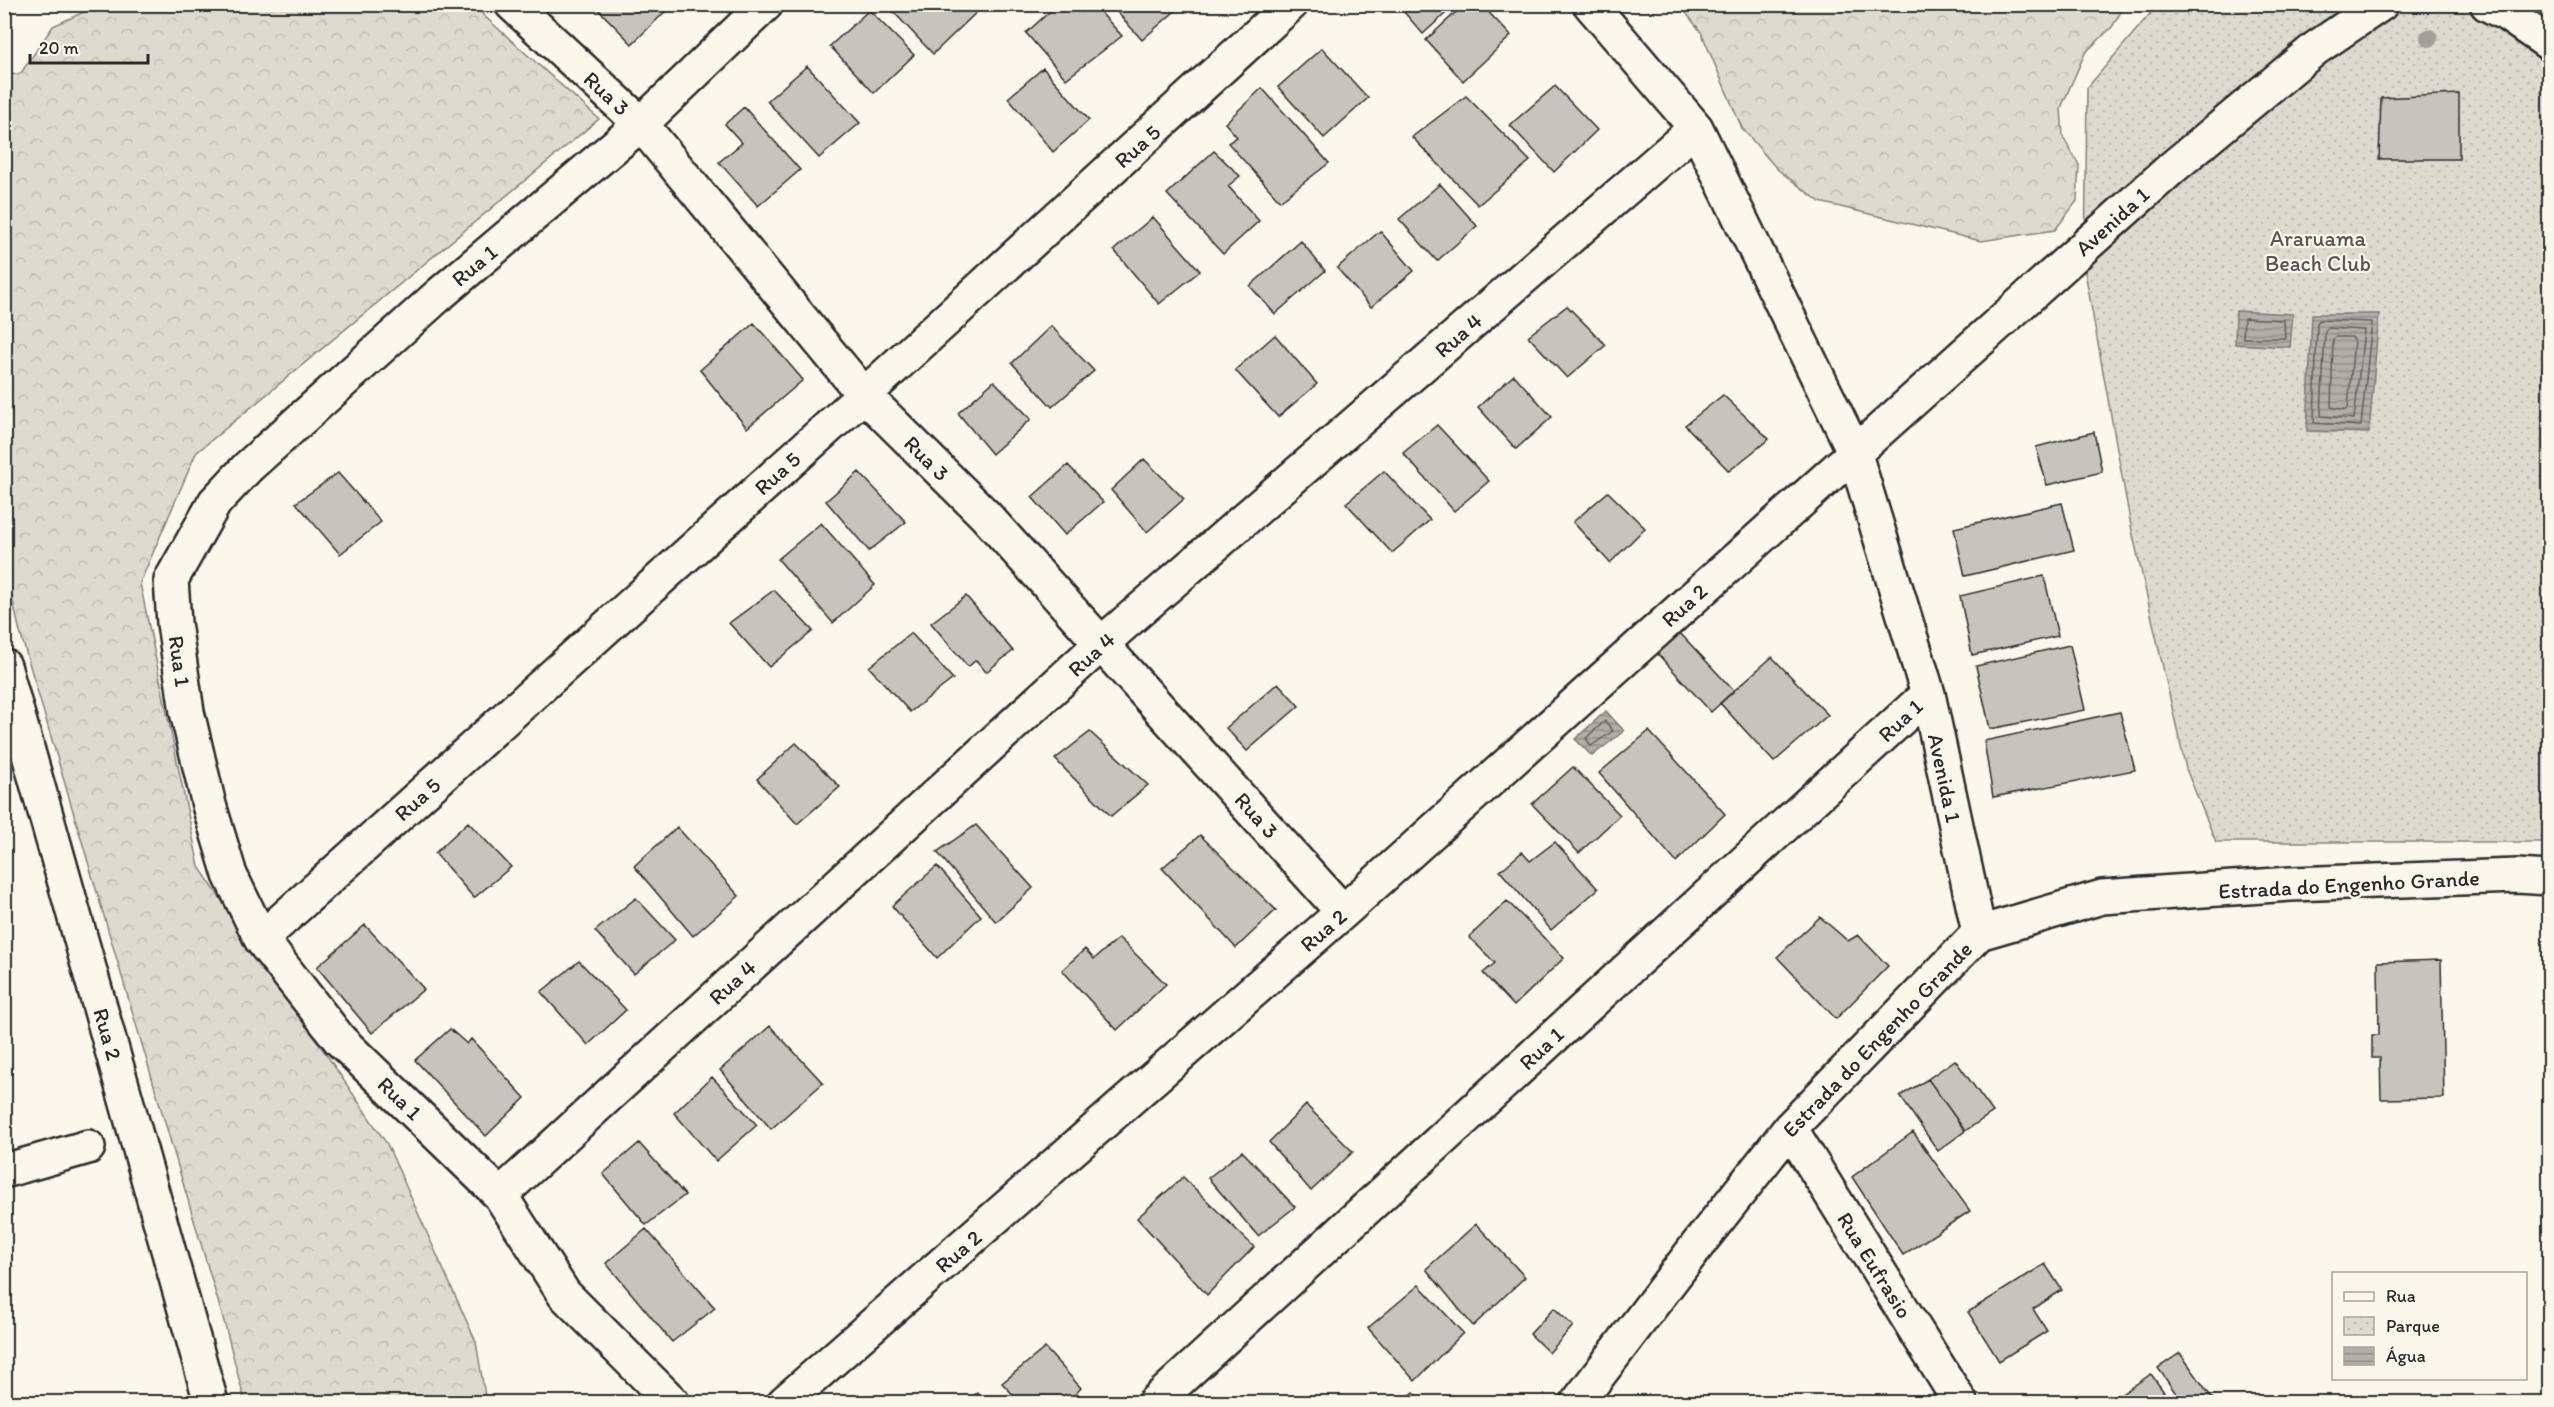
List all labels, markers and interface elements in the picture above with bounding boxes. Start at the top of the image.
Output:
scale bar [30,27,148,65]
text: 20 m [39,37,79,59]
street label: Rua 3 [578,65,635,121]
street label: Rua 5 [1109,119,1166,174]
street label: Avenida 1 [2070,181,2155,262]
park label: Araruama Beach Club [2265,225,2371,277]
street label: Rua 1 [446,239,503,292]
street label: Rua 4 [1429,307,1488,363]
street label: Rua 3 [898,430,955,487]
street label: Rua 5 [749,446,806,501]
street label: Rua 2 [1656,577,1713,633]
street label: Rua 4 [1062,626,1121,683]
street label: Rua 1 [163,634,196,688]
street label: Rua 1 [1872,693,1928,748]
street label: Avenida 1 [1922,731,1967,825]
street label: Rua 5 [389,772,446,827]
street label: Rua 3 [1229,787,1284,844]
street label: Estrada do Engenho Grande [2218,864,2480,905]
street label: Rua 2 [1295,903,1352,958]
street label: Estrada do Engenho Grande [1777,936,1978,1143]
street label: Rua 4 [703,954,762,1011]
street label: Rua 2 [87,1005,128,1064]
street label: Rua 1 [1513,1021,1569,1076]
street label: Rua 1 [372,1071,428,1126]
street label: Rua Eufrasio [1831,1207,1918,1323]
street label: Rua 2 [930,1224,987,1279]
legend [2332,1272,2527,1380]
text: Rua [2386,1285,2416,1307]
text: Parque [2386,1315,2440,1337]
text: Água [2386,1345,2426,1367]

